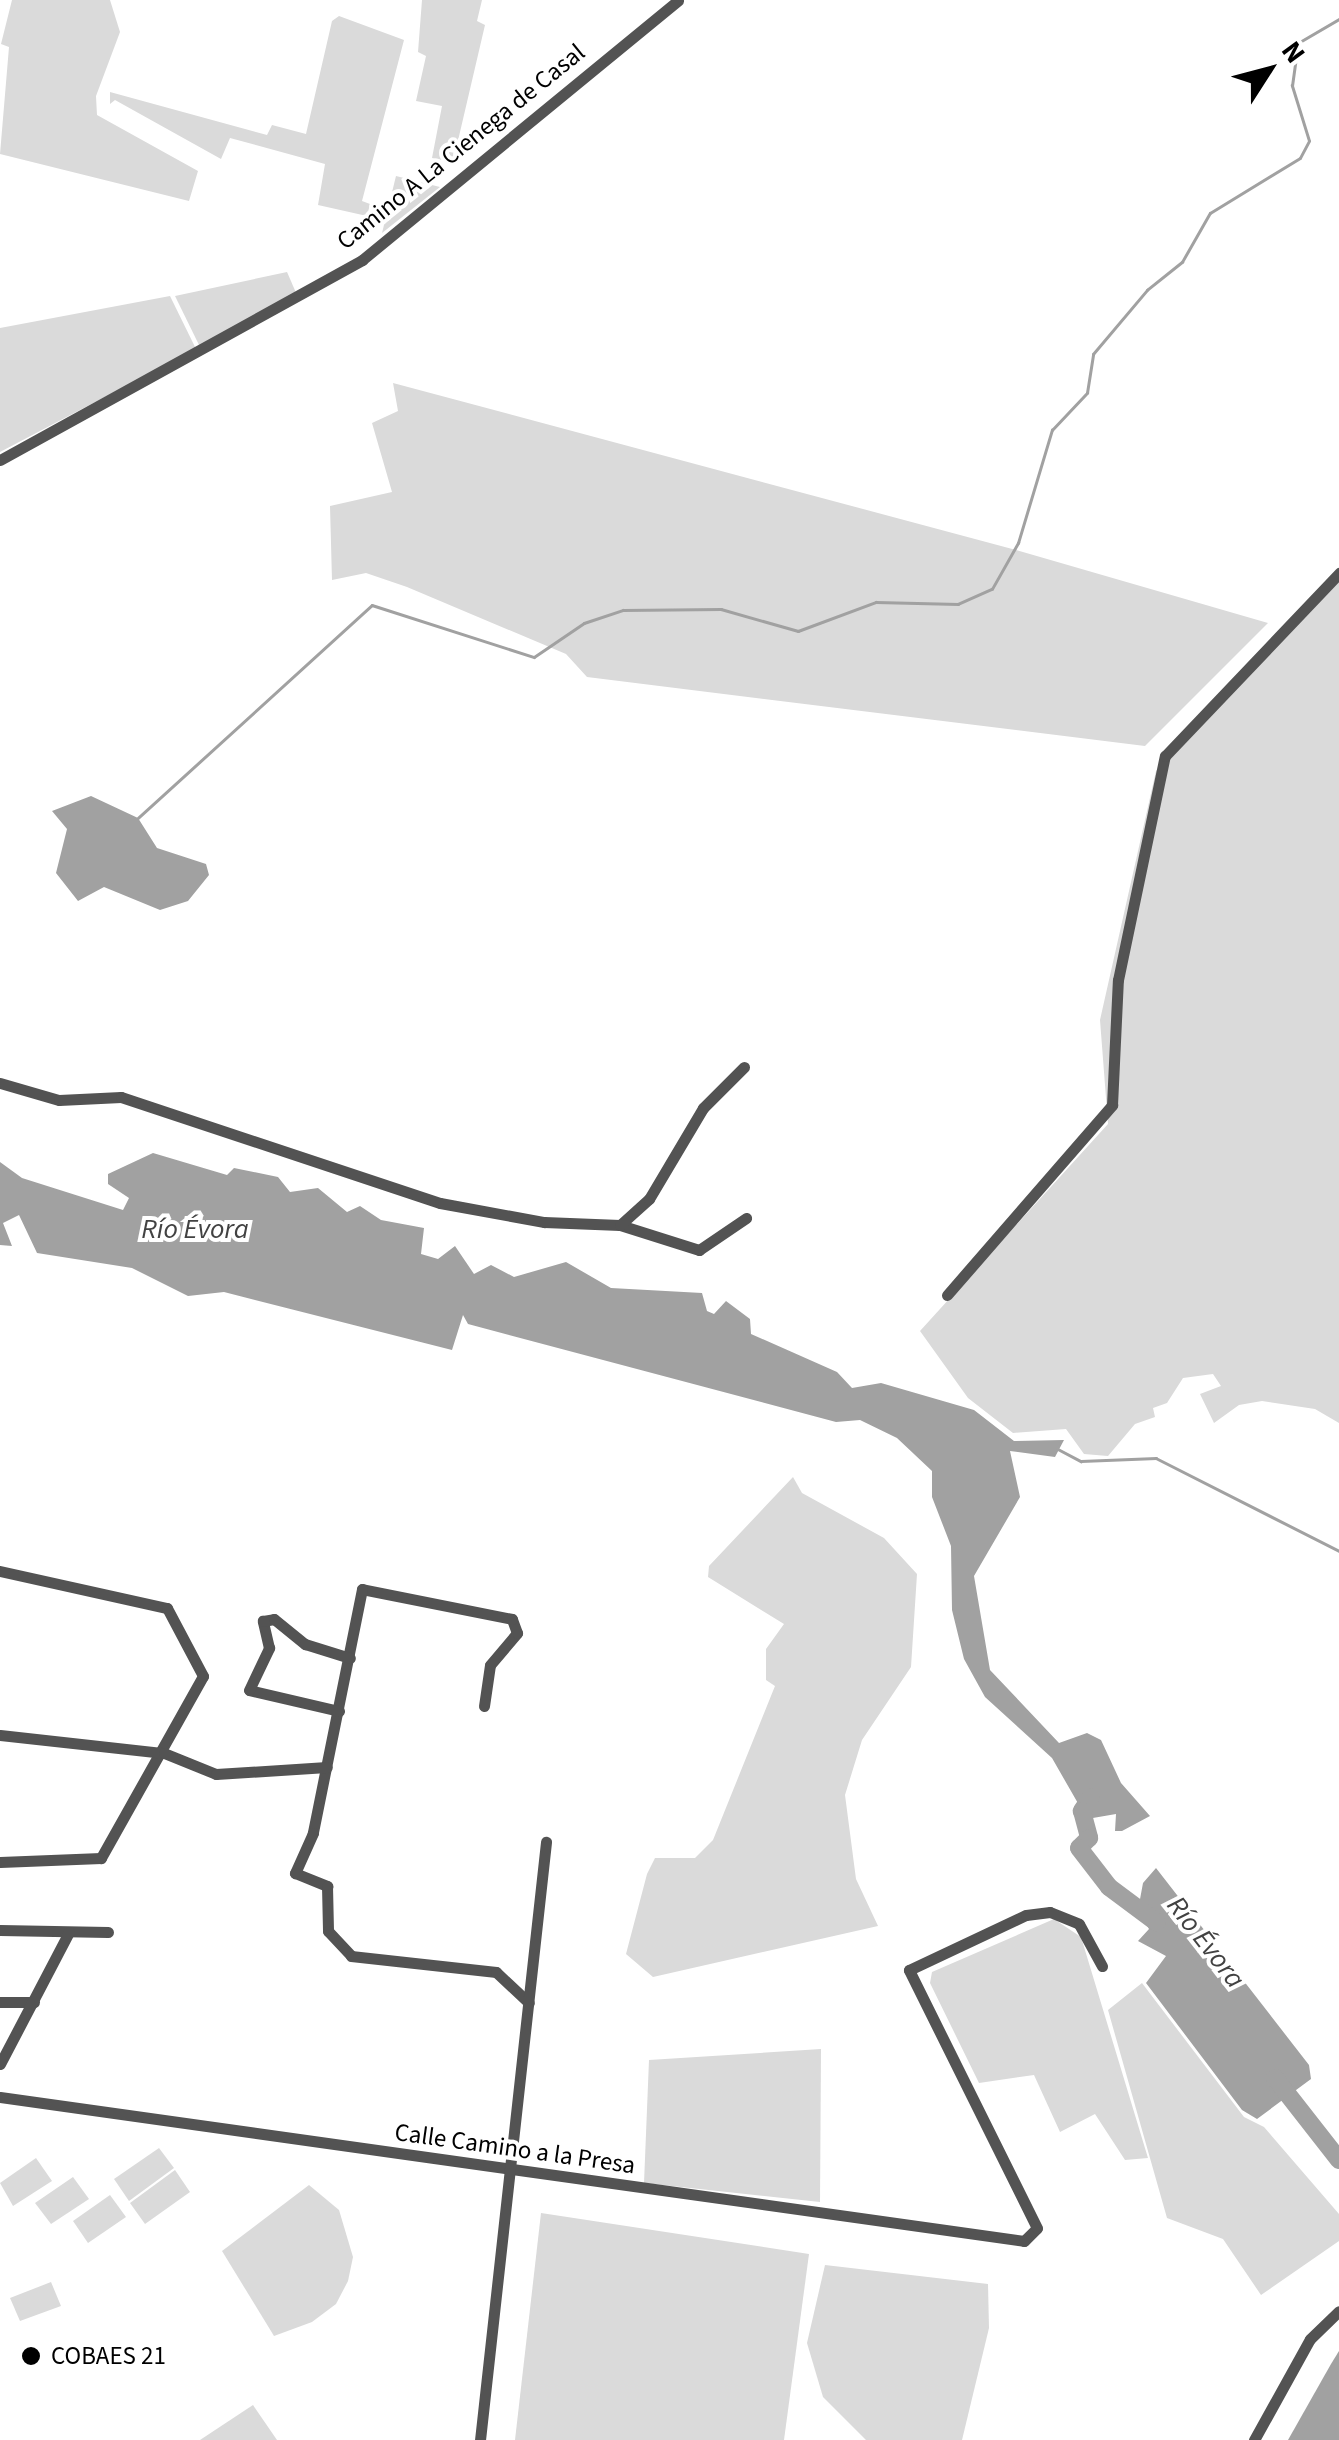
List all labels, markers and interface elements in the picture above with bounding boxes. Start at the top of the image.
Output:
north arrow [1219,20,1319,120]
text: N [1272,33,1315,72]
street label: Camino A La Cienega de Casal [331,38,591,256]
water label: Río Évora [141,1212,249,1246]
water label: Río Évora [1160,1889,1252,1995]
street label: Calle Camino a la Presa [393,2117,637,2181]
place label: COBAES 21 [51,2341,166,2371]
marker: COBAES 21 [20,2345,42,2367]

